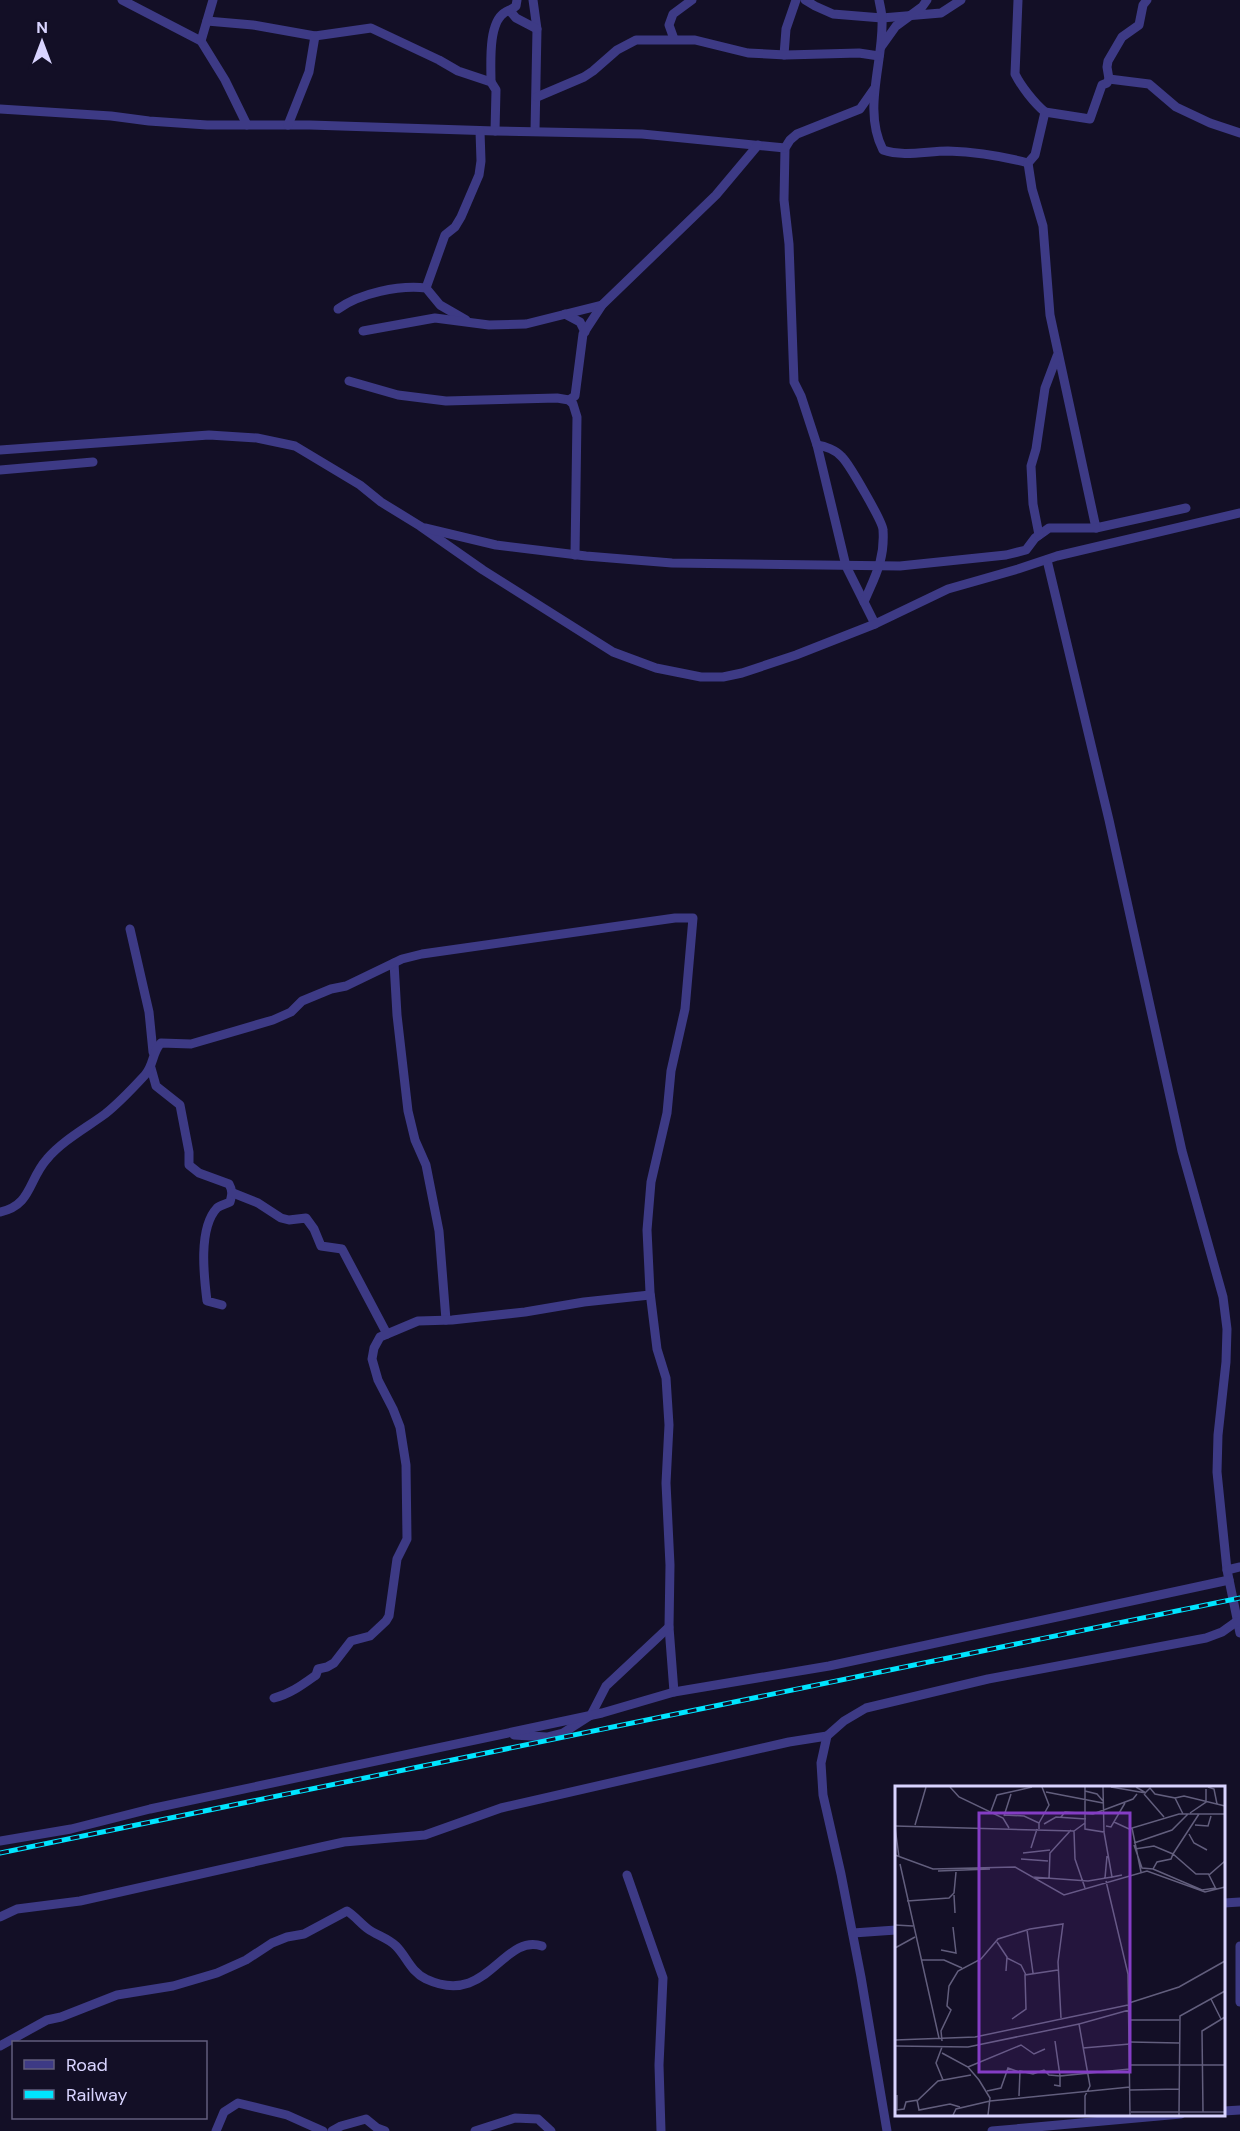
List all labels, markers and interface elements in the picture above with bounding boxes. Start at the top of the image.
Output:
north arrow [12,12,72,72]
text: N [36,17,48,38]
inset map [895,1786,1225,2116]
legend [12,2041,207,2119]
text: Road [66,2053,108,2077]
text: Railway [66,2083,128,2107]

